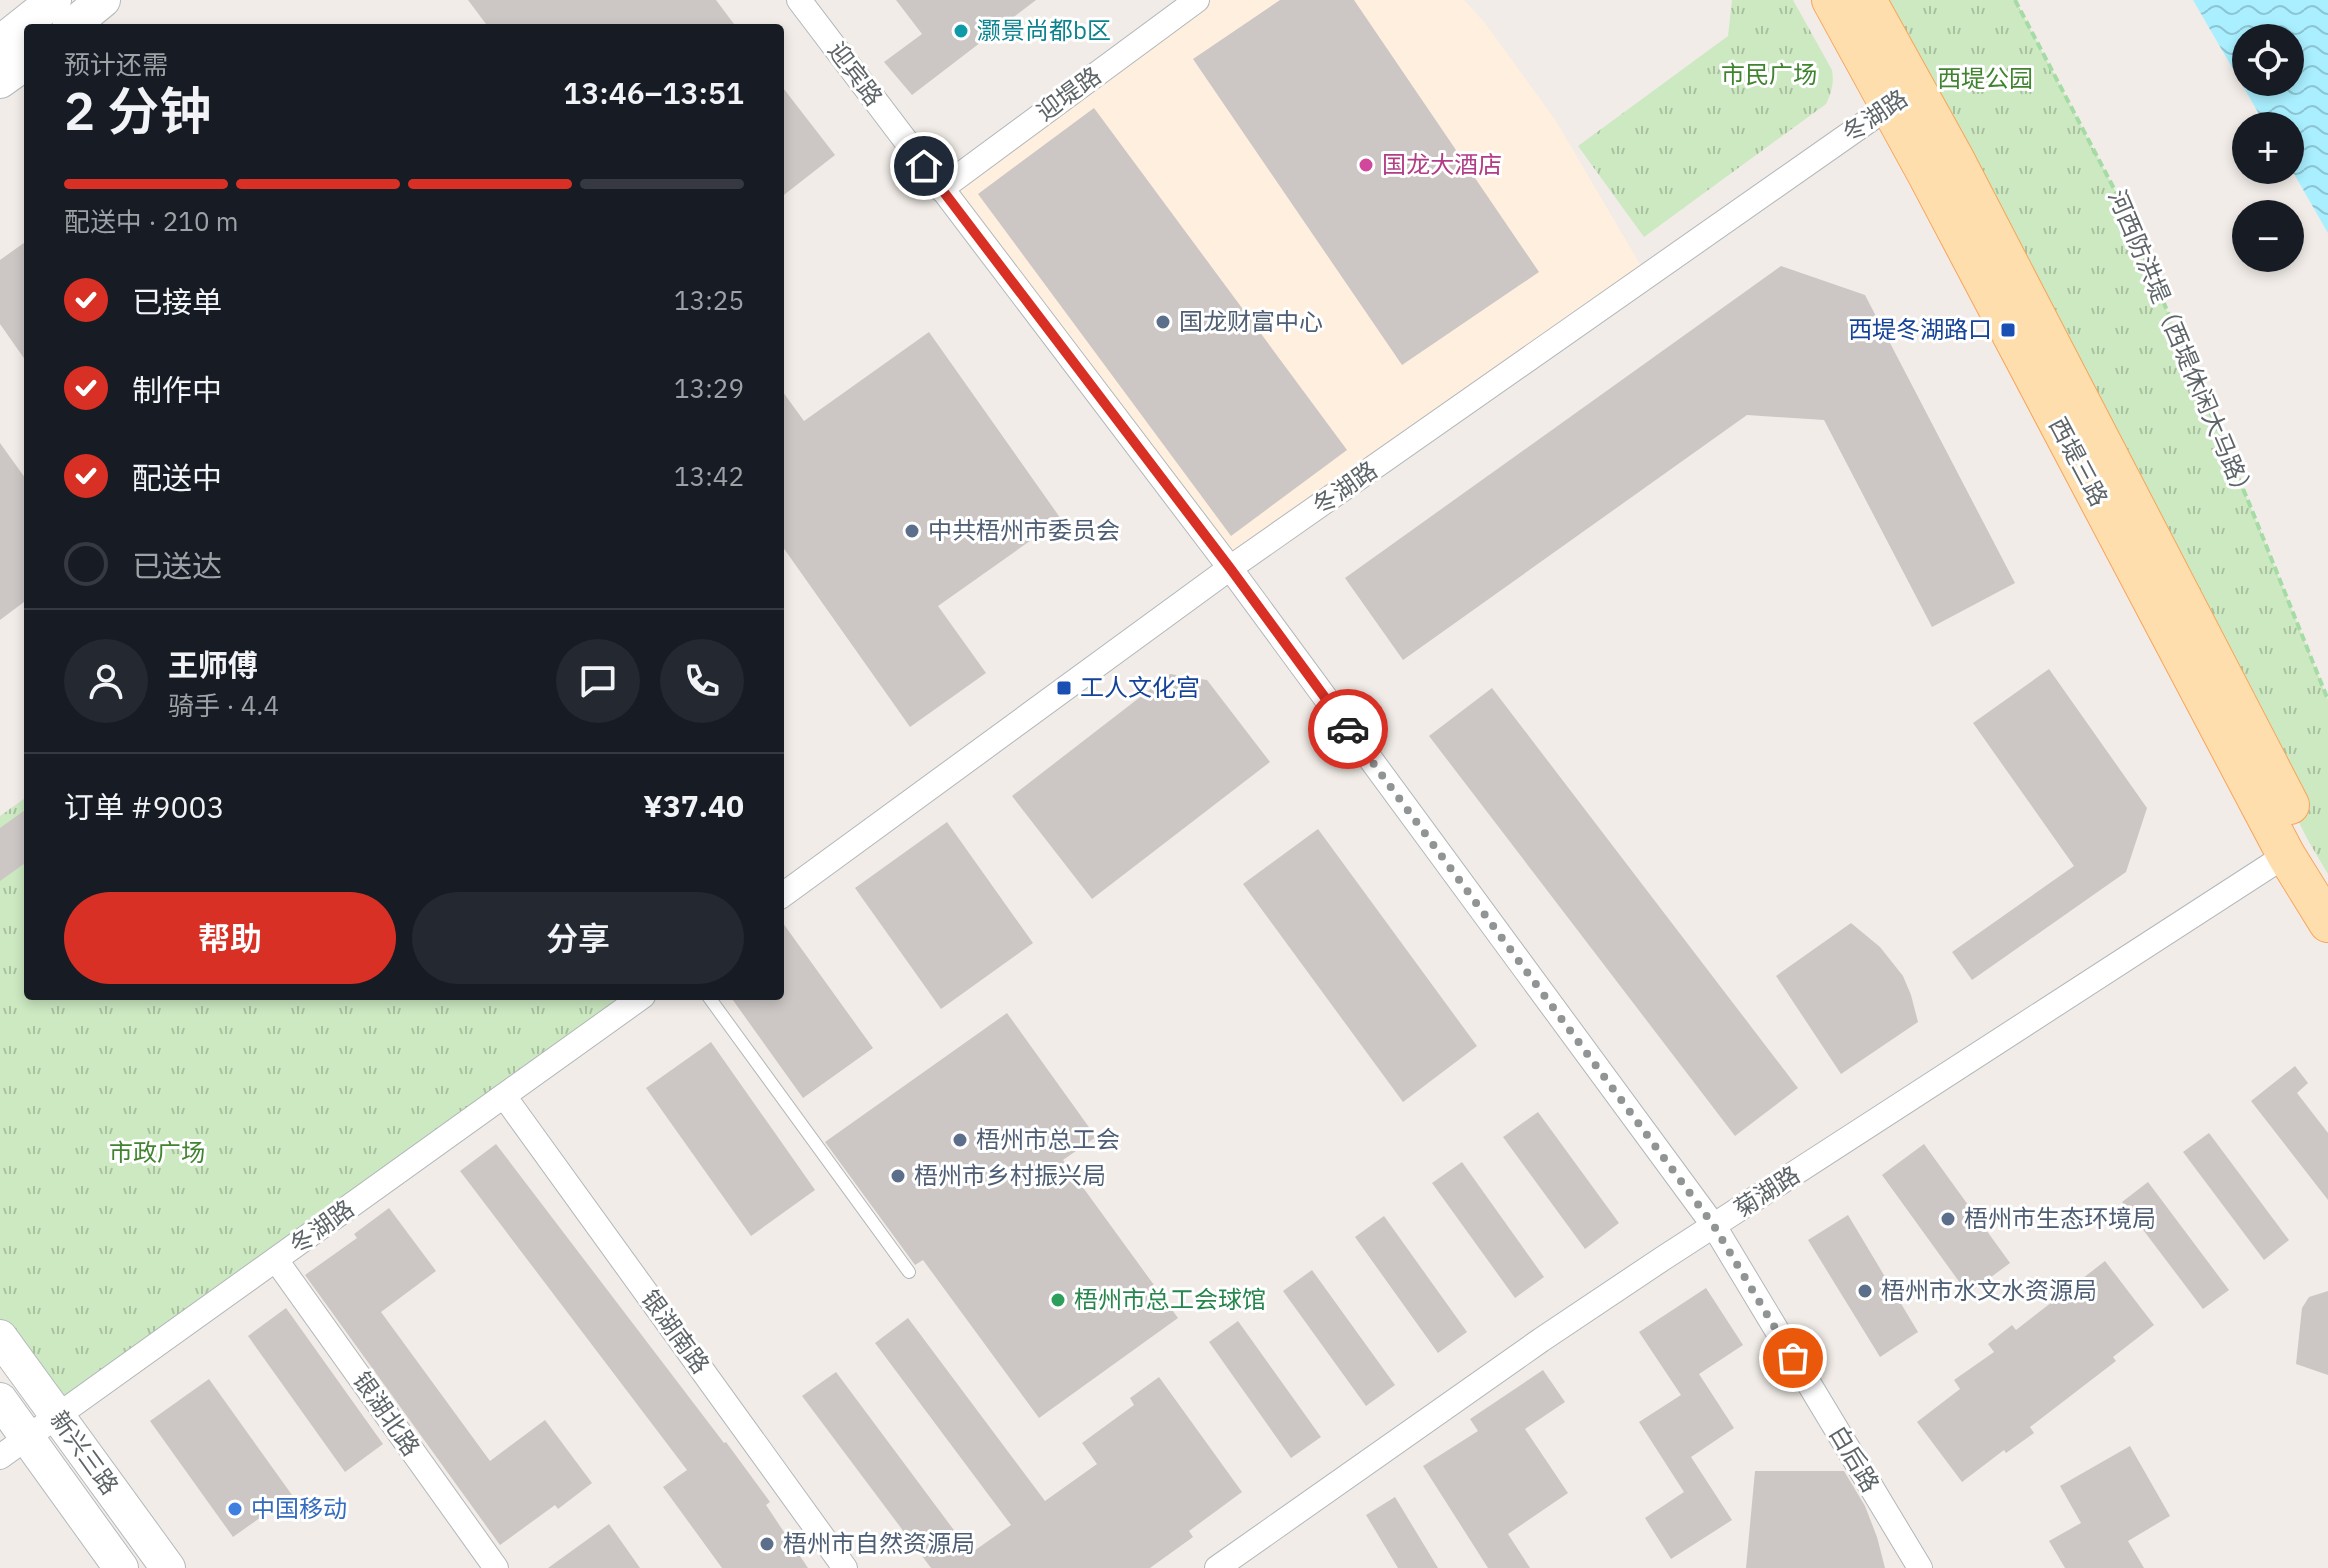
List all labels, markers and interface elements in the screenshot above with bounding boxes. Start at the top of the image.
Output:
place label: 灏景尚都b区 [977,14,1111,46]
marker: 灏景尚都b区 [952,22,970,40]
map controls [2232,24,2304,272]
button: locate [2232,24,2304,96]
street label: 迎宾路 [821,35,890,112]
text: 预计还需 [64,47,168,81]
park label: 市民广场 [1721,58,1817,90]
street label: 迎堤路 [1030,59,1107,127]
park label: 西堤公园 [1937,62,2033,94]
text: 13:46–13:51 [563,73,744,112]
text: 2 分钟 [64,77,211,144]
street label: 冬湖路 [1836,82,1913,149]
button: + [2232,112,2304,184]
pin [890,132,958,200]
icon: home [902,144,946,188]
place label: 国龙大酒店 [1382,148,1502,180]
marker: 国龙大酒店 [1357,156,1375,174]
street label: 河西防洪堤（西堤休闲大马路） [2102,185,2262,507]
button: − [2232,200,2304,272]
text: 配送中 · 210 m [64,204,238,238]
icon: check [64,278,108,322]
text: 已接单 [132,282,222,321]
text: 13:25 [674,283,744,317]
place label: 国龙财富中心 [1179,305,1323,337]
marker: 国龙财富中心 [1154,313,1172,331]
place label: 西堤冬湖路口 [1848,313,1992,345]
marker: 西堤冬湖路口 [1999,321,2017,339]
icon: check [64,366,108,410]
text: 制作中 [132,370,222,409]
text: 13:29 [674,371,744,405]
street label: 西堤三路 [2042,412,2116,511]
street label: 冬湖路 [1306,453,1383,521]
icon: check [64,454,108,498]
text: 配送中 [132,458,222,497]
text: 13:42 [674,459,744,493]
place label: 中共梧州市委员会 [928,514,1120,546]
marker: 中共梧州市委员会 [903,522,921,540]
text: 已送达 [132,546,222,585]
button: person [64,639,148,723]
button: chat [556,639,640,723]
button: phone [660,639,744,723]
text: 王师傅 [168,645,258,684]
place label: 工人文化宫 [1080,671,1200,703]
marker: 工人文化宫 [1055,679,1073,697]
text: 骑手 · 4.4 [168,688,279,722]
courier [1308,689,1388,769]
icon: car [1326,707,1370,751]
text: ¥37.40 [643,786,744,825]
text: 订单 #9003 [64,787,224,826]
button: 帮助 [64,892,396,984]
button: 分享 [412,892,744,984]
place label: 梧州市总工会 [976,1123,1120,1155]
marker: 梧州市总工会 [951,1131,969,1149]
park label: 市政广场 [109,1136,205,1168]
street label: 菊湖路 [1728,1158,1805,1224]
place label: 梧州市乡村振兴局 [914,1159,1106,1191]
marker: 梧州市乡村振兴局 [889,1167,907,1185]
street label: 冬湖路 [283,1192,360,1260]
place label: 梧州市生态环境局 [1964,1202,2156,1234]
marker: 梧州市生态环境局 [1939,1210,1957,1228]
place label: 梧州市水文水资源局 [1881,1274,2097,1306]
marker: 梧州市水文水资源局 [1856,1282,1874,1300]
street label: 银湖南路 [635,1283,717,1380]
place label: 梧州市总工会球馆 [1074,1283,1266,1315]
marker: 梧州市总工会球馆 [1049,1291,1067,1309]
pin [1759,1324,1827,1392]
icon: bag [1771,1336,1815,1380]
street label: 银湖北路 [346,1365,427,1462]
street label: 新兴三路 [44,1404,126,1501]
street label: 白后路 [1823,1419,1887,1498]
place label: 中国移动 [251,1492,347,1524]
marker: 中国移动 [226,1500,244,1518]
place label: 梧州市自然资源局 [783,1527,975,1559]
marker: 梧州市自然资源局 [758,1535,776,1553]

